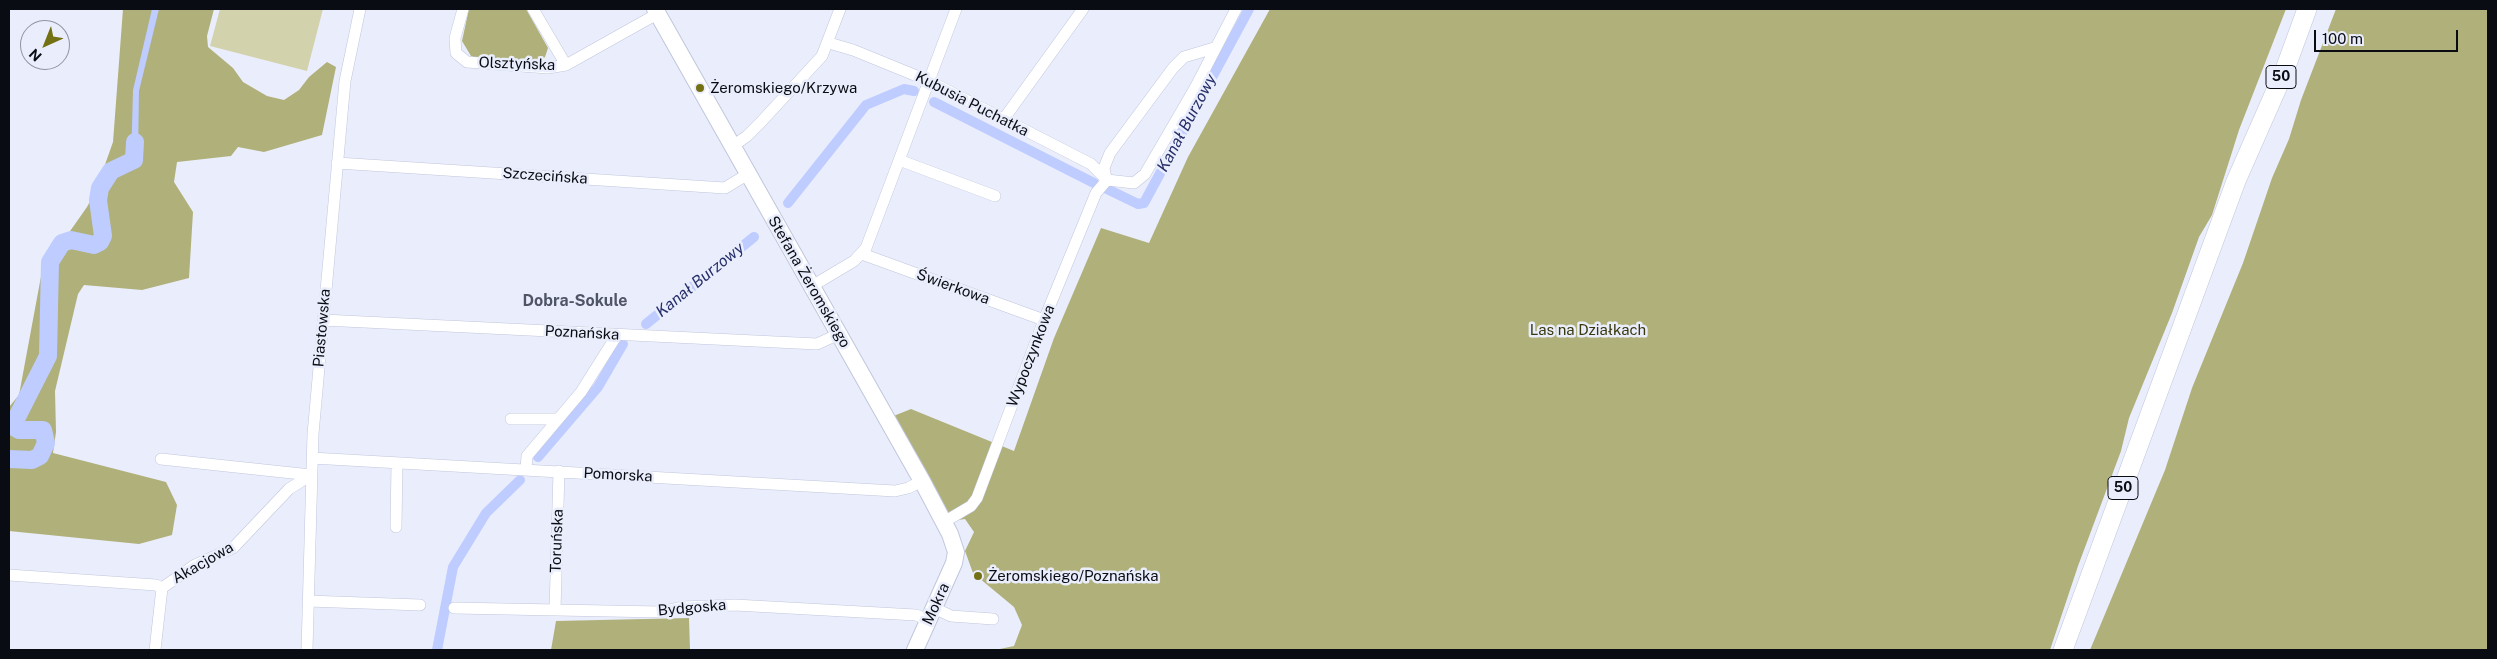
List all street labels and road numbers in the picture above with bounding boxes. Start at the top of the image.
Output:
street label: Olsztyńska [478,54,556,74]
road number: 50 [2266,66,2296,88]
street label: Kubusia Puchatka [912,68,1032,140]
street label: Szczecińska [502,164,588,188]
street label: Stefana Żeromskiego [764,213,854,351]
street label: Świerkowa [914,266,992,308]
street label: Piastowska [310,288,334,368]
street label: Wypoczynkowa [1003,302,1059,410]
street label: Poznańska [544,322,620,344]
street label: Pomorska [583,464,653,486]
road number: 50 [2108,476,2138,499]
street label: Toruńska [547,509,567,573]
street label: Akacjowa [169,538,237,588]
street label: Mokra [919,580,953,628]
street label: Bydgoska [657,596,727,620]

